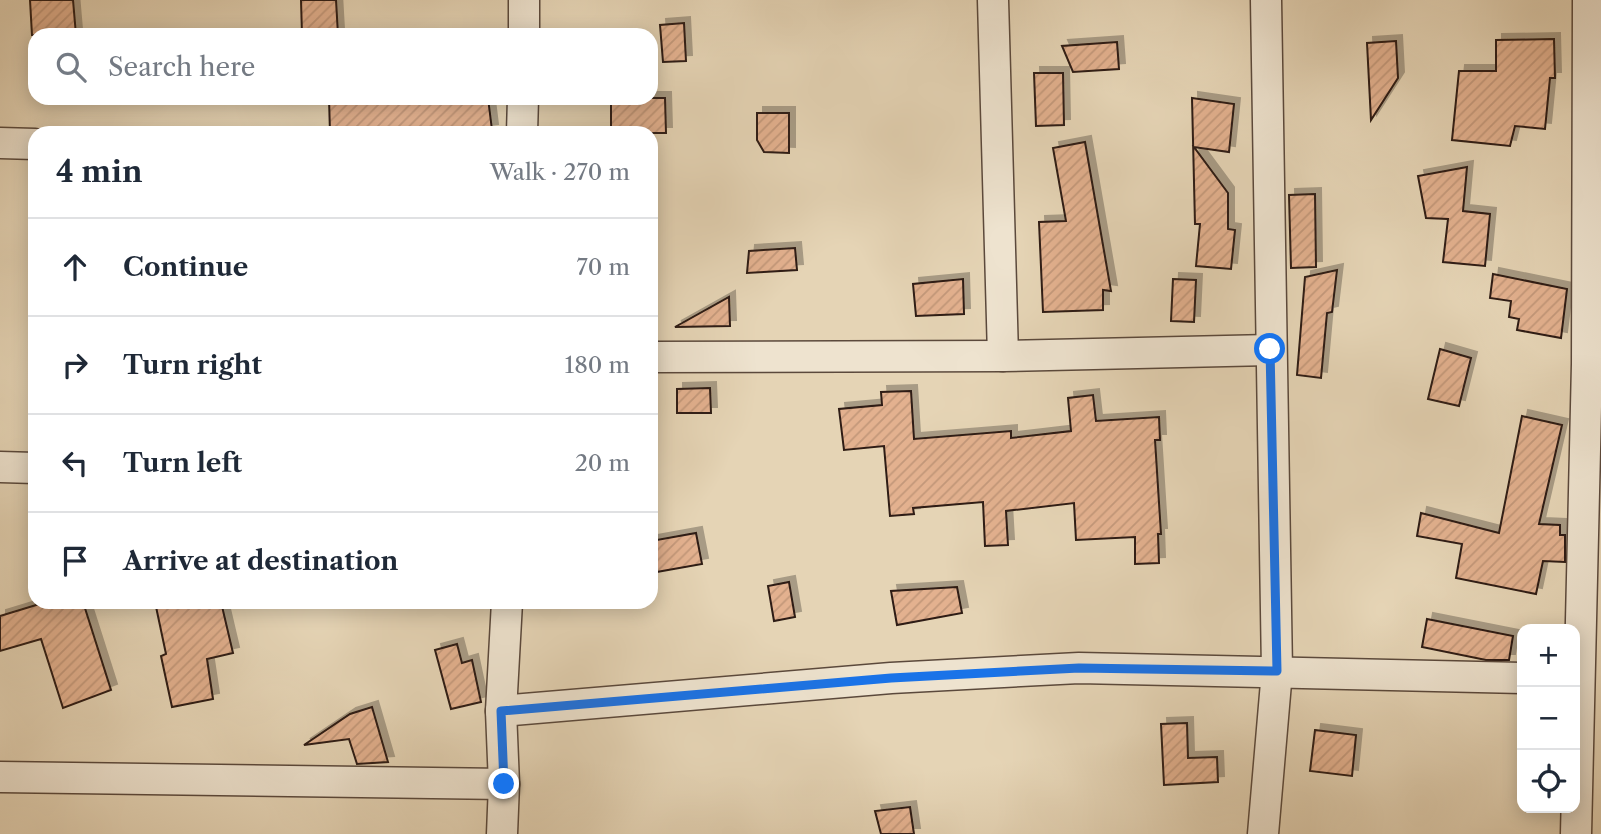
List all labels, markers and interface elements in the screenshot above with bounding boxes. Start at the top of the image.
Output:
search box [28,28,658,105]
icon: search [52,48,90,86]
text: Search here [108,51,255,83]
text: 4 min [56,153,142,190]
text: Walk · 270 m [490,158,630,186]
icon: ahead [56,248,94,286]
text: Continue [123,251,248,283]
text: 70 m [577,253,630,281]
route start [1254,333,1285,364]
icon: right [56,346,94,384]
text: Turn right [123,349,262,381]
text: 180 m [565,351,630,379]
icon: left [56,444,94,482]
text: Turn left [123,447,242,479]
text: 20 m [575,449,630,477]
icon: arrive [56,542,94,580]
text: Arrive at destination [123,545,398,577]
map controls [1517,624,1580,813]
button: + [1517,624,1580,687]
button: − [1517,687,1580,750]
button: locate [1517,750,1580,813]
route end [488,768,519,799]

